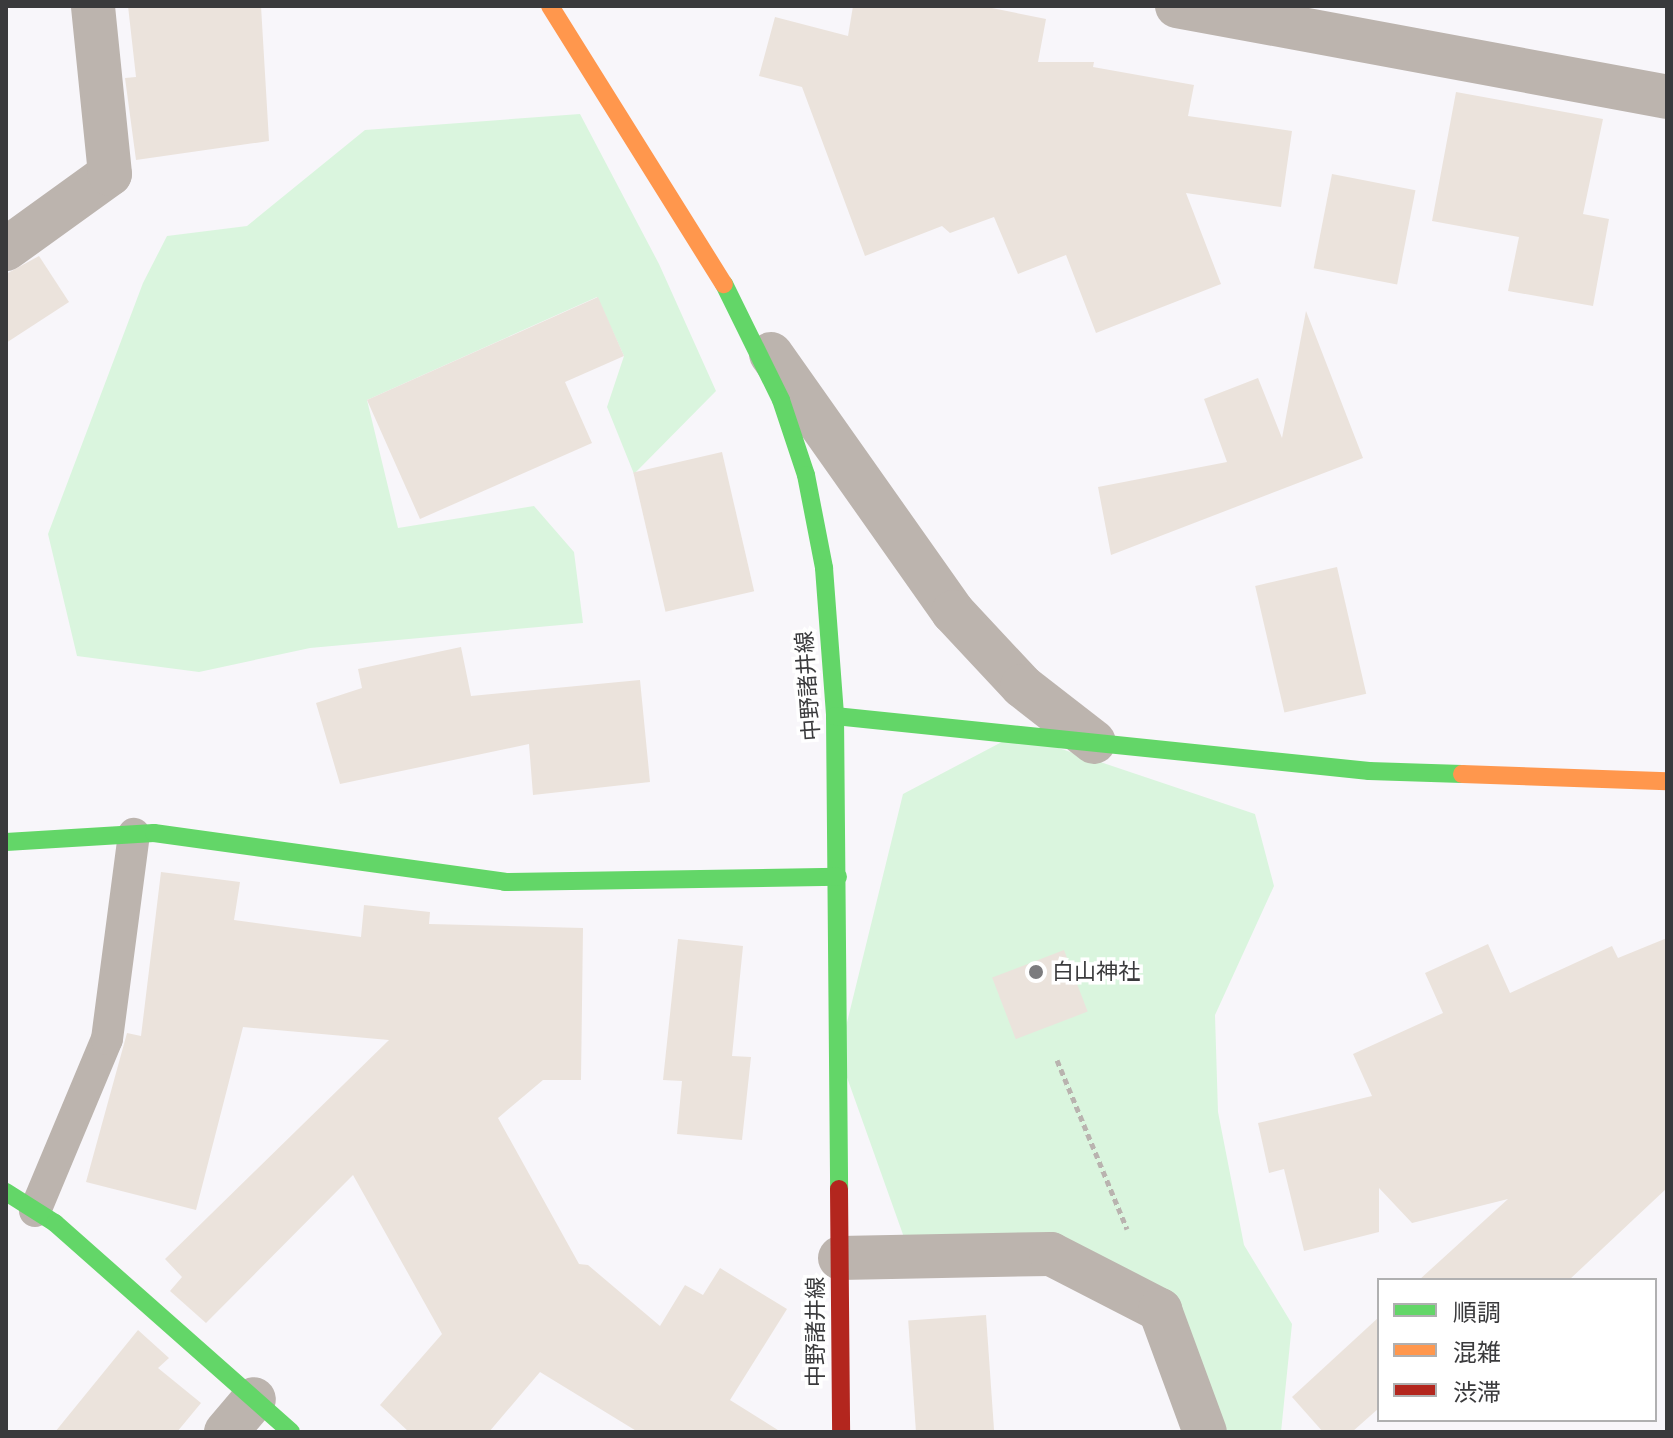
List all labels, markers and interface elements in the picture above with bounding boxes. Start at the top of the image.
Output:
street label: 中野諸井線 [791,630,825,742]
place label: 白山神社 [1052,959,1140,985]
marker: 白山神社 [1027,963,1045,981]
street label: 中野諸井線 [803,1277,829,1387]
legend [1377,1278,1657,1422]
text: 順調 [1453,1297,1501,1327]
text: 混雑 [1453,1337,1501,1367]
text: 渋滞 [1453,1377,1501,1407]

